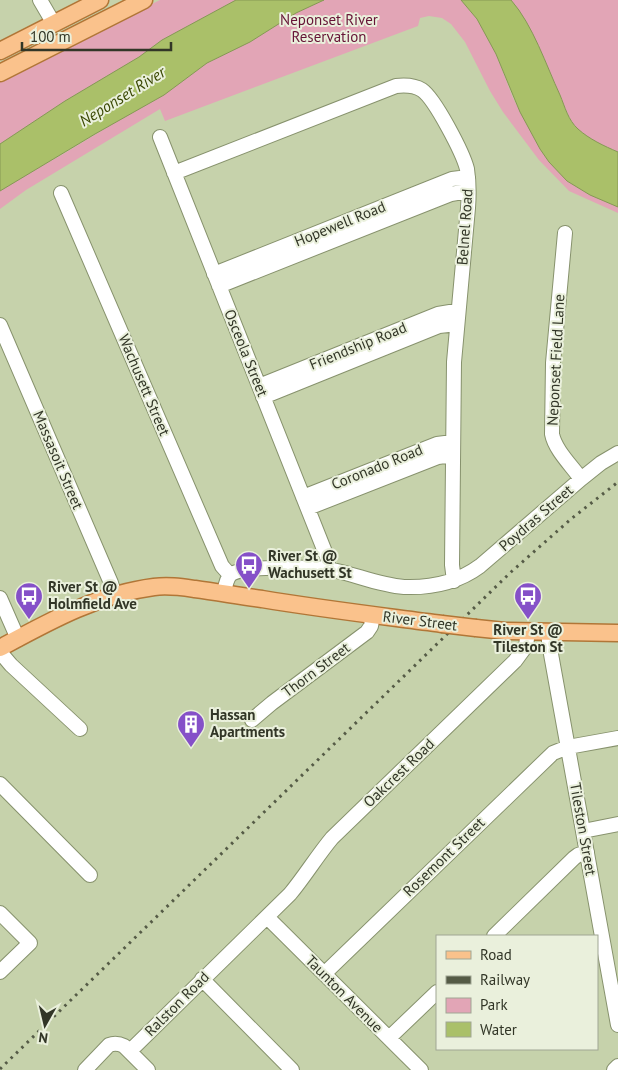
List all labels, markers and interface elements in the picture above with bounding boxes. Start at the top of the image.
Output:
park label: Neponset River Reservation [280,10,378,46]
scale bar [22,20,171,52]
text: 100 m [30,27,71,46]
water label: Neponset River [75,61,170,130]
street label: Belnel Road [452,188,477,266]
street label: Hopewell Road [291,197,388,250]
street label: Neponset Field Lane [543,294,568,426]
street label: Osceola Street [220,306,273,399]
street label: Friendship Road [306,317,409,374]
street label: Wachusett Street [114,331,174,439]
street label: Massasoit Street [29,408,88,512]
street label: Coronado Road [328,440,425,493]
street label: Poydras Street [495,480,577,555]
place label: River St @ Wachusett St [268,546,352,582]
bus stop icon: River St @ Wachusett St [234,550,264,589]
place label: River St @ Holmfield Ave [48,577,137,613]
bus stop icon: River St @ Holmfield Ave [14,581,44,620]
bus stop icon: River St @ Tileston St [513,581,543,620]
street label: River Street [382,607,458,635]
place label: River St @ Tileston St [493,620,563,656]
street label: Thorn Street [278,638,353,701]
place label: Hassan Apartments [210,705,285,741]
building icon: Hassan Apartments [176,709,206,748]
street label: Oakcrest Road [359,734,438,811]
street label: Tileston Street [566,781,601,877]
street label: Rosemont Street [399,813,488,900]
legend [436,935,598,1050]
text: Road [480,945,512,964]
street label: Taunton Avenue [302,951,387,1036]
street label: Ralston Road [140,967,213,1040]
text: Railway [480,970,530,989]
text: Park [480,995,508,1014]
north arrow [20,1000,70,1050]
text: Water [480,1020,517,1039]
text: N [37,1028,49,1047]

